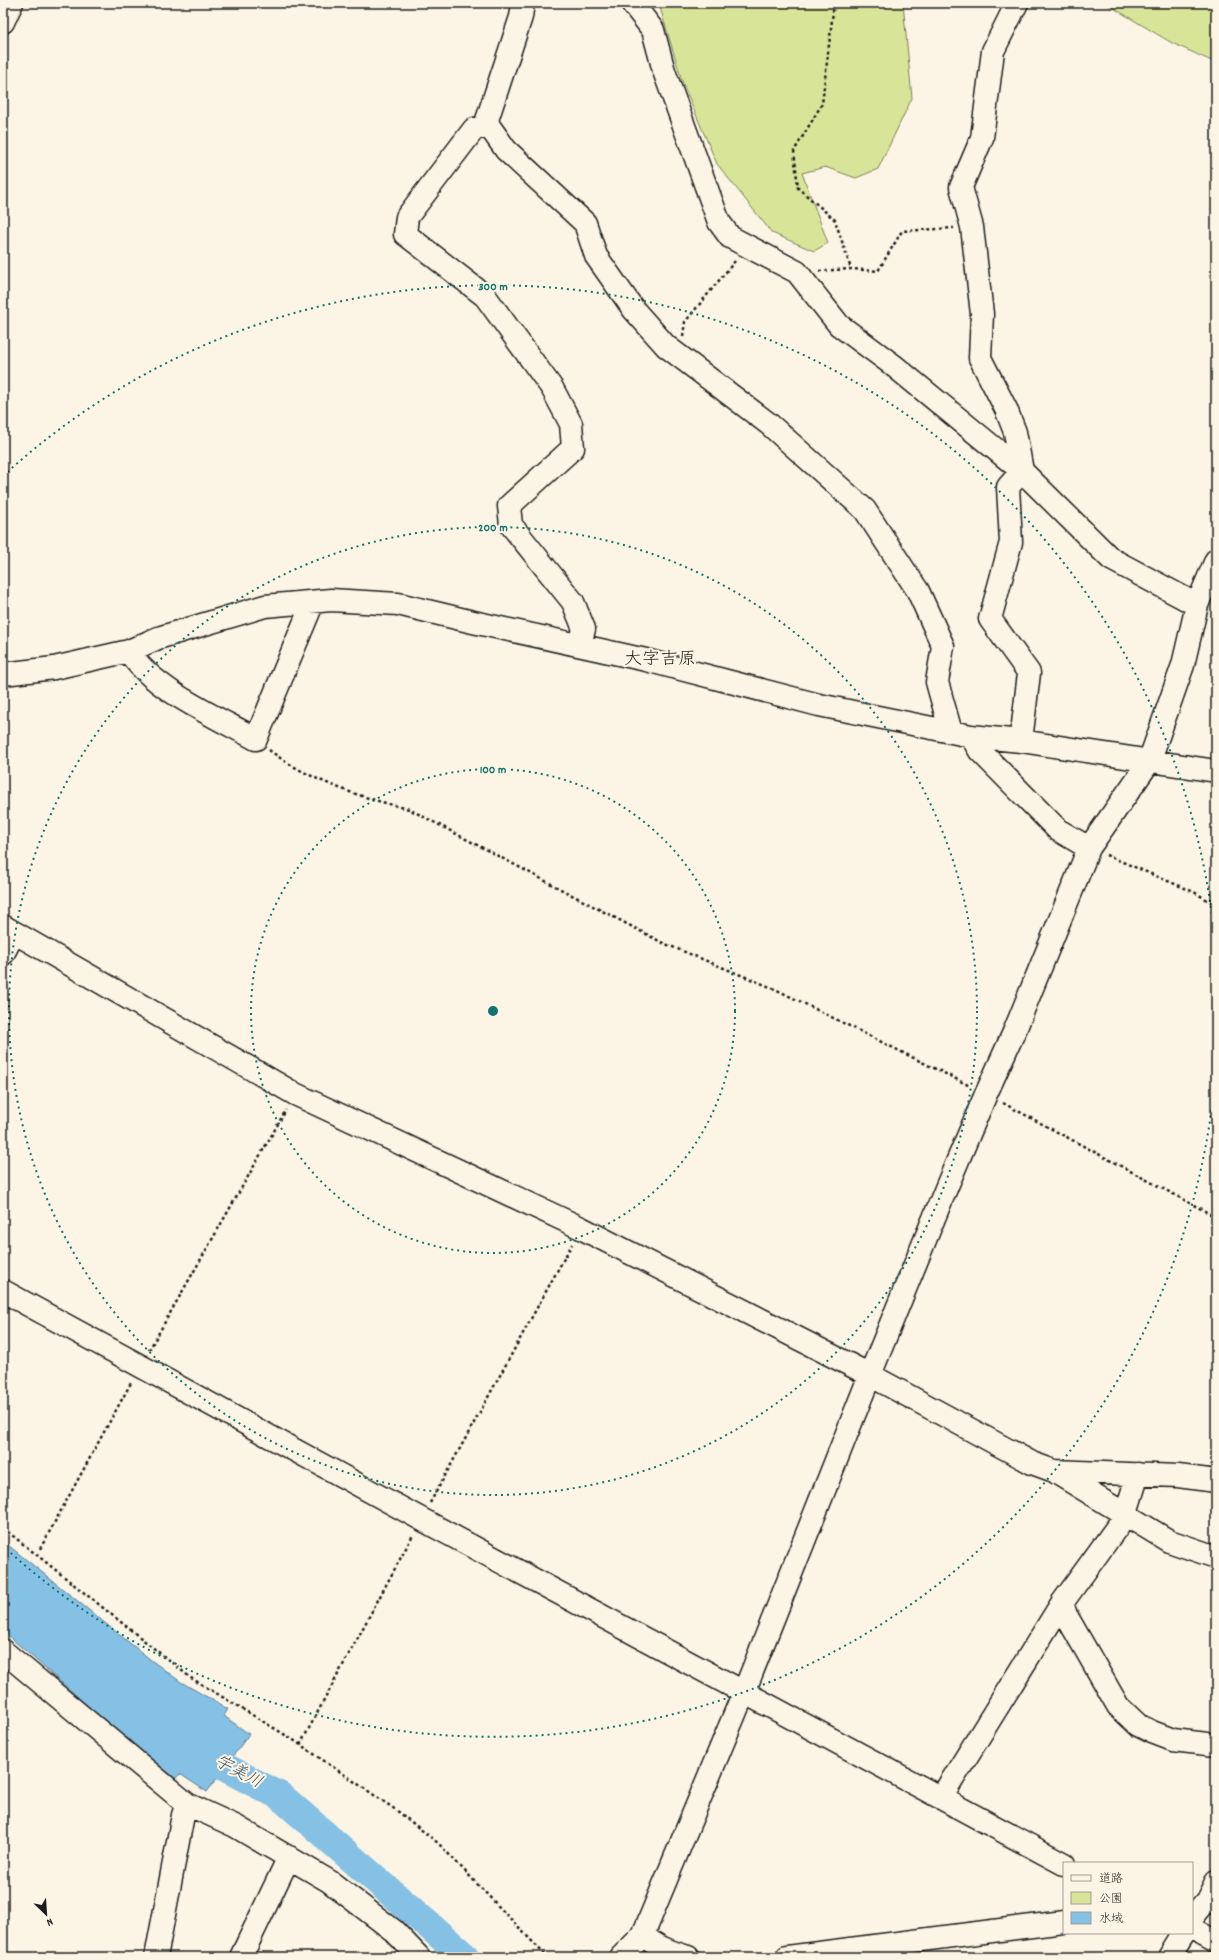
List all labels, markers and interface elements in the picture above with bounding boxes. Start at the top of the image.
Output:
text: 300 m [478,279,508,296]
text: 200 m [478,520,508,537]
district label: 大字吉原 [624,648,696,673]
text: 100 m [480,762,506,779]
centre of rings [486,1004,500,1018]
water label: 宇美川 [210,1750,266,1796]
legend [1063,1862,1193,1934]
text: 道路 [1099,1871,1123,1888]
text: 公園 [1099,1891,1123,1908]
north arrow [26,1894,66,1934]
text: 水域 [1099,1911,1123,1928]
text: N [43,1913,55,1930]

